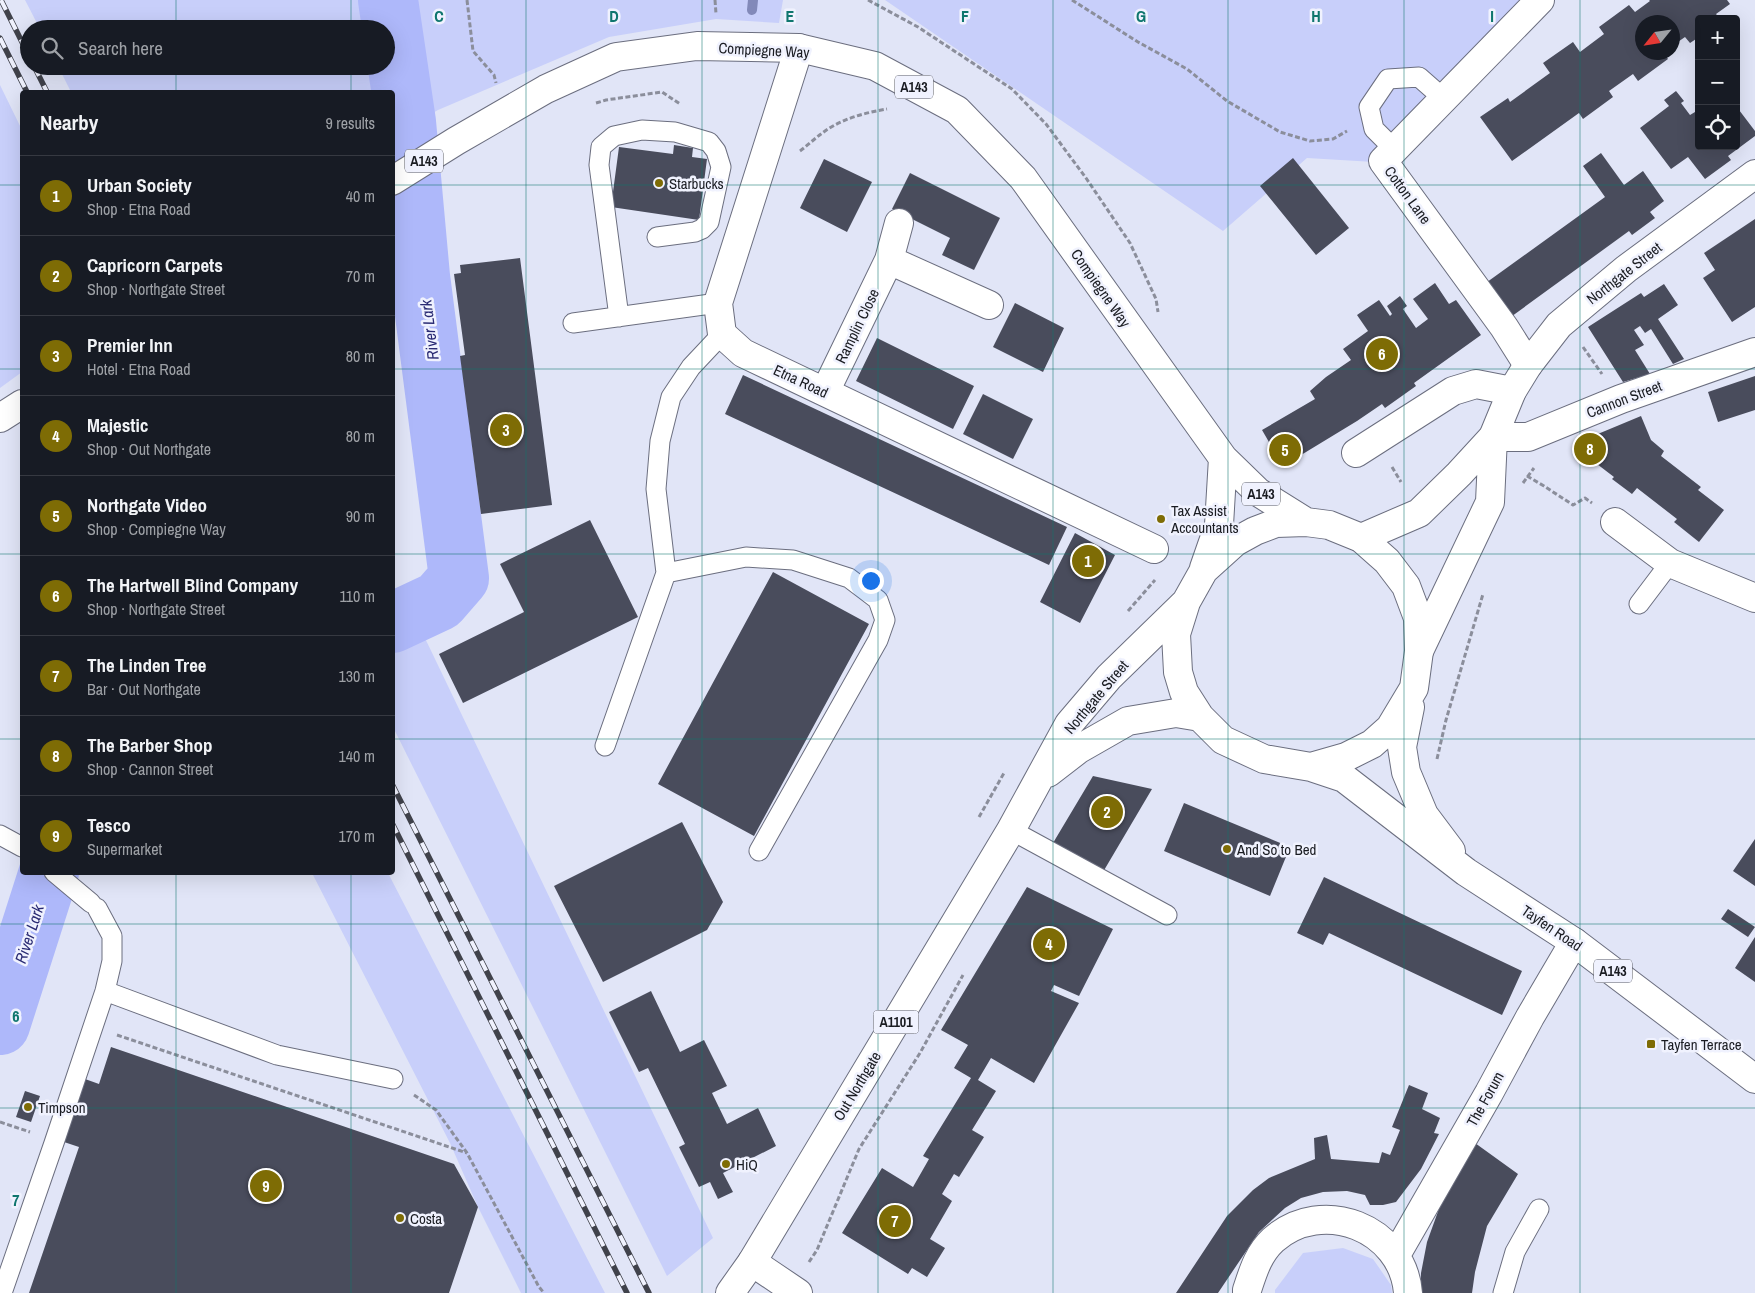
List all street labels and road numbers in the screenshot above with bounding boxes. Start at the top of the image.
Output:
street label: Compiegne Way [718,37,811,63]
road number: A143 [895,75,933,98]
road number: A143 [405,150,443,172]
street label: Cotton Lane [1380,162,1436,228]
street label: Northgate Street [1582,237,1666,309]
street label: Compiegne Way [1066,245,1136,332]
street label: Ramplin Close [830,285,884,367]
street label: Etna Road [770,359,832,403]
street label: Cannon Street [1583,375,1665,423]
road number: A143 [1242,482,1280,506]
street label: Northgate Street [1059,655,1133,738]
street label: Tayfen Road [1517,900,1587,956]
road number: A143 [1594,959,1632,982]
road number: A1101 [874,1010,918,1034]
street label: Out Northgate [828,1047,886,1125]
street label: The Forum [1461,1068,1509,1130]

